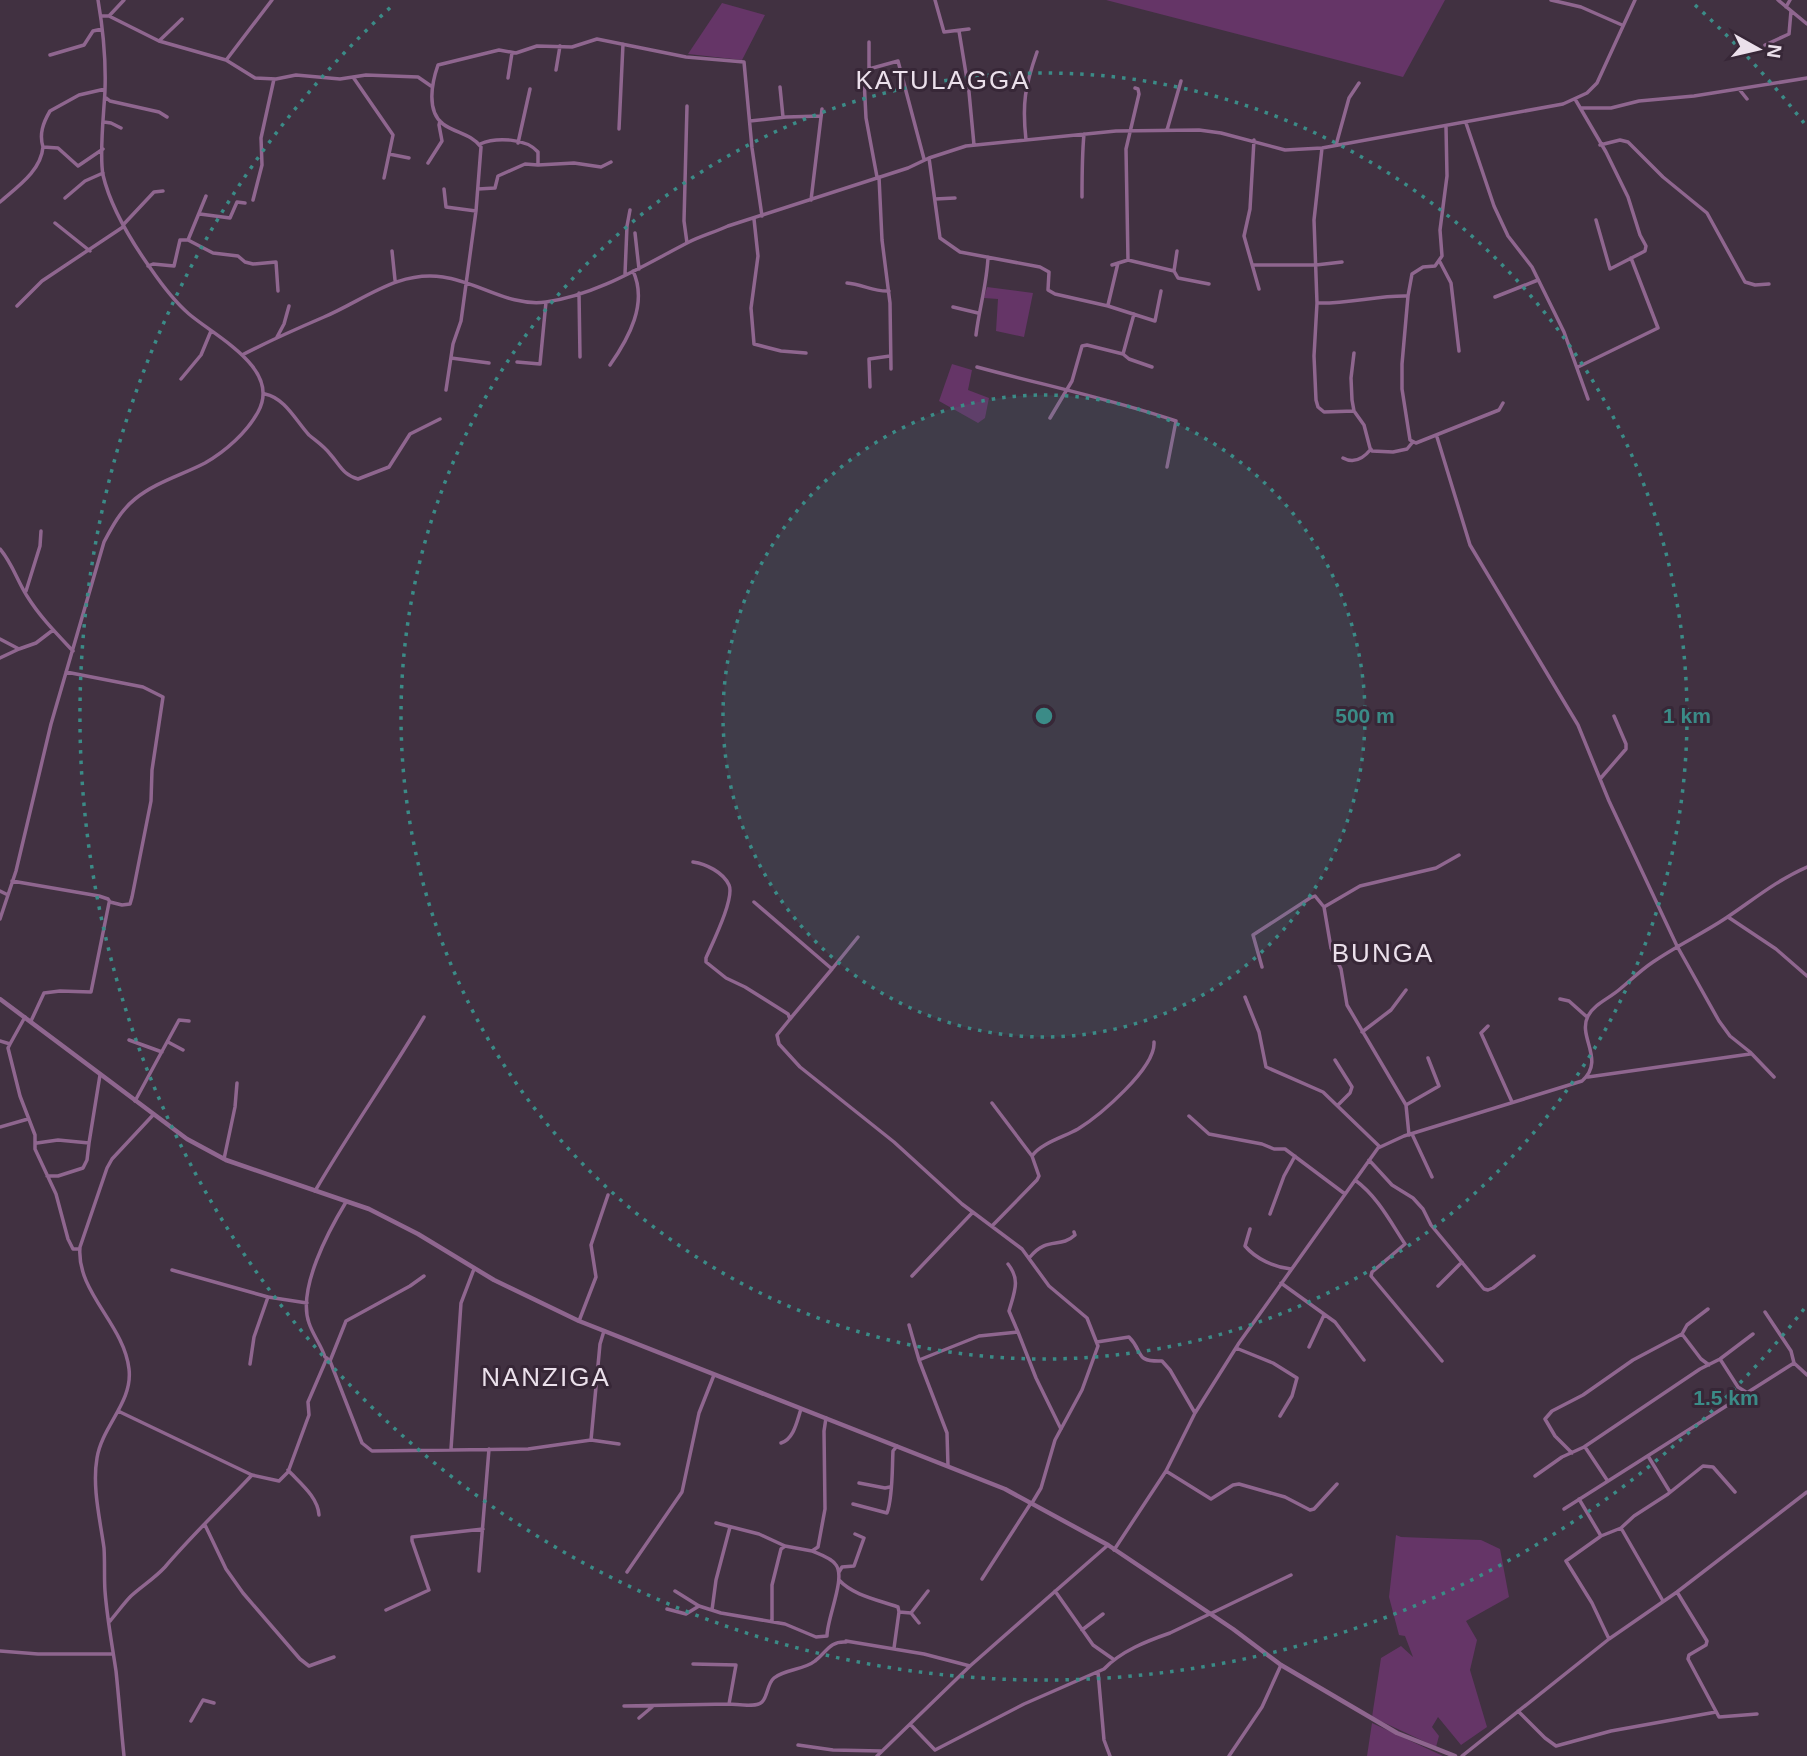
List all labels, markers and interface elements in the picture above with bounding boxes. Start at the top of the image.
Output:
north arrow [1723,14,1793,84]
text: N [1763,43,1786,60]
district label: KATULAGGA [855,65,1031,95]
centre of rings [1032,704,1056,728]
text: 500 m [1335,704,1395,727]
text: 1 km [1663,704,1711,727]
district label: BUNGA [1332,938,1434,968]
district label: NANZIGA [481,1362,611,1392]
text: 1.5 km [1693,1386,1759,1409]

